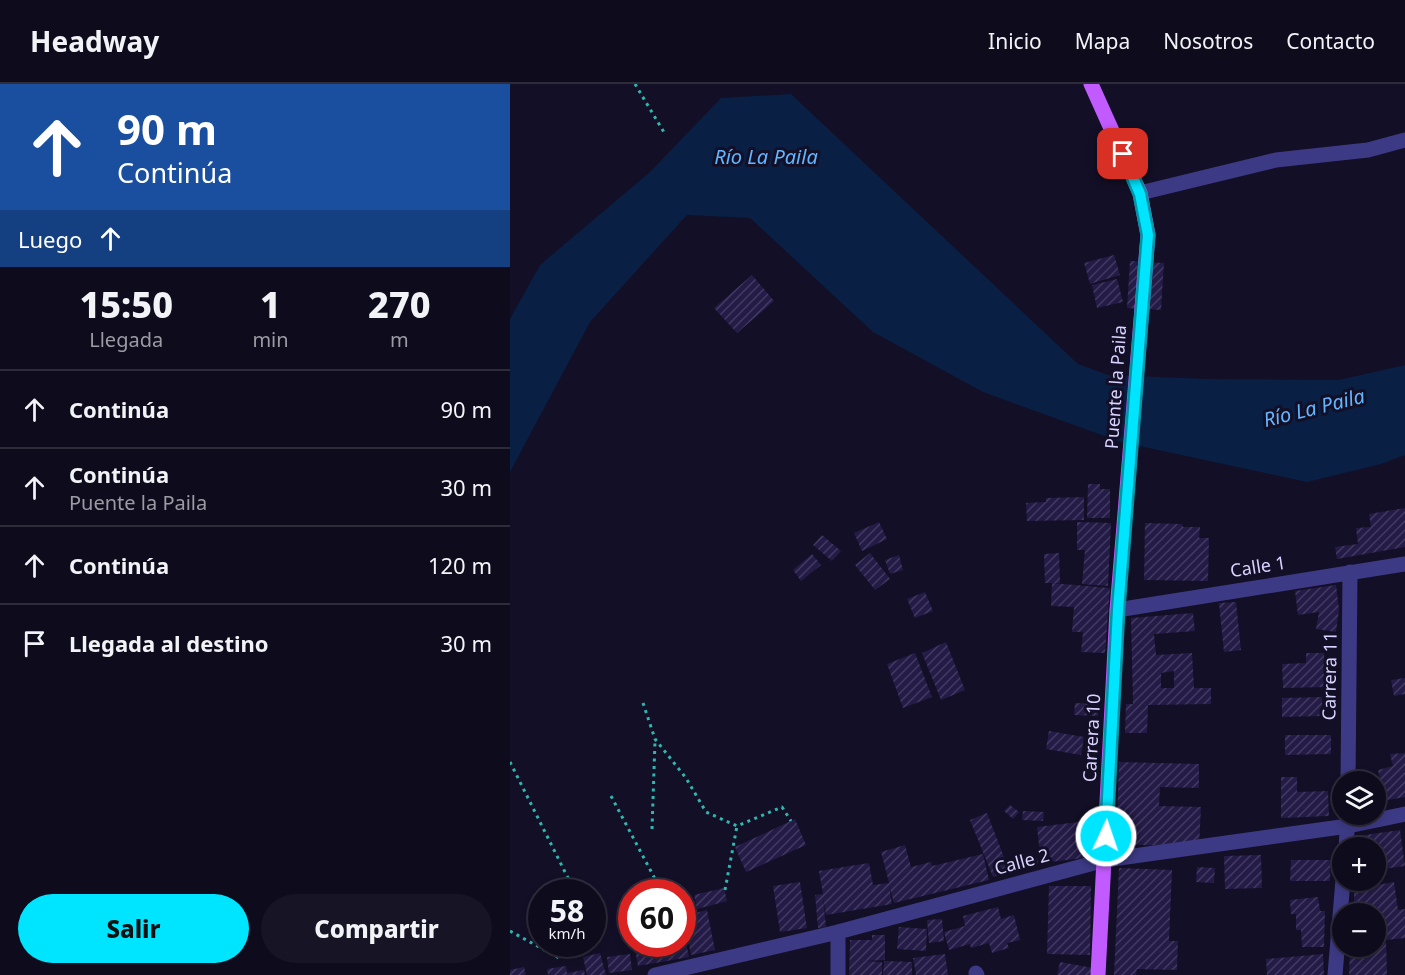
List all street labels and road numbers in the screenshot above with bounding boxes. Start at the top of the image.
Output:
street label: Puente la Paila [1099,324,1131,450]
street label: Calle 1 [1228,550,1287,582]
street label: Carrera 11 [1316,631,1342,720]
street label: Carrera 10 [1077,693,1105,783]
street label: Calle 2 [992,842,1052,880]

